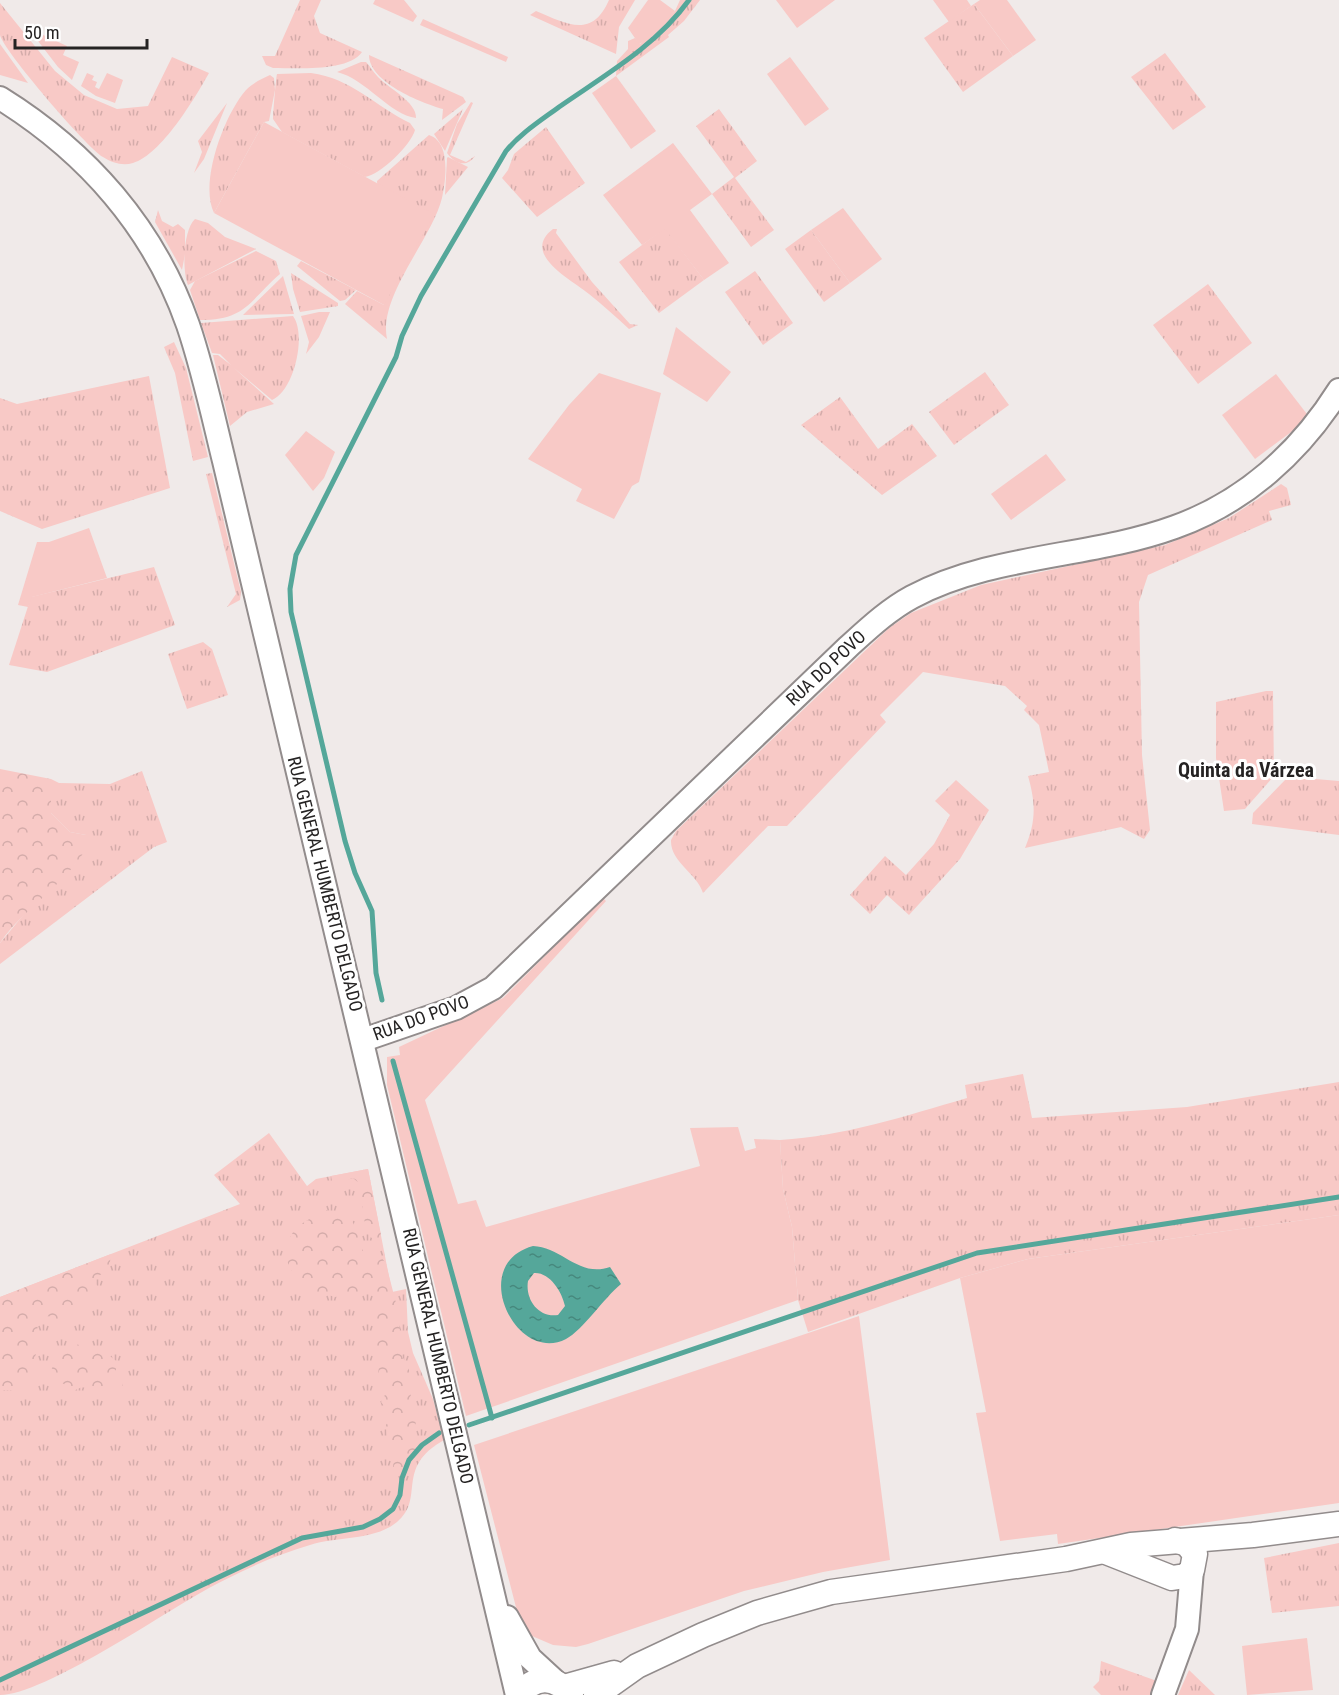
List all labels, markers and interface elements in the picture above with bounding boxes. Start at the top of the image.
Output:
scale bar [15,12,147,50]
text: 50 m [24,22,59,43]
street label: RUA DO POVO [782,626,870,710]
street label: RUA GENERAL HUMBERTO DELGADO [284,754,367,1014]
district label: Quinta da Várzea [1178,758,1314,782]
street label: RUA DO POVO [370,990,472,1045]
street label: RUA GENERAL HUMBERTO DELGADO [399,1226,478,1486]

